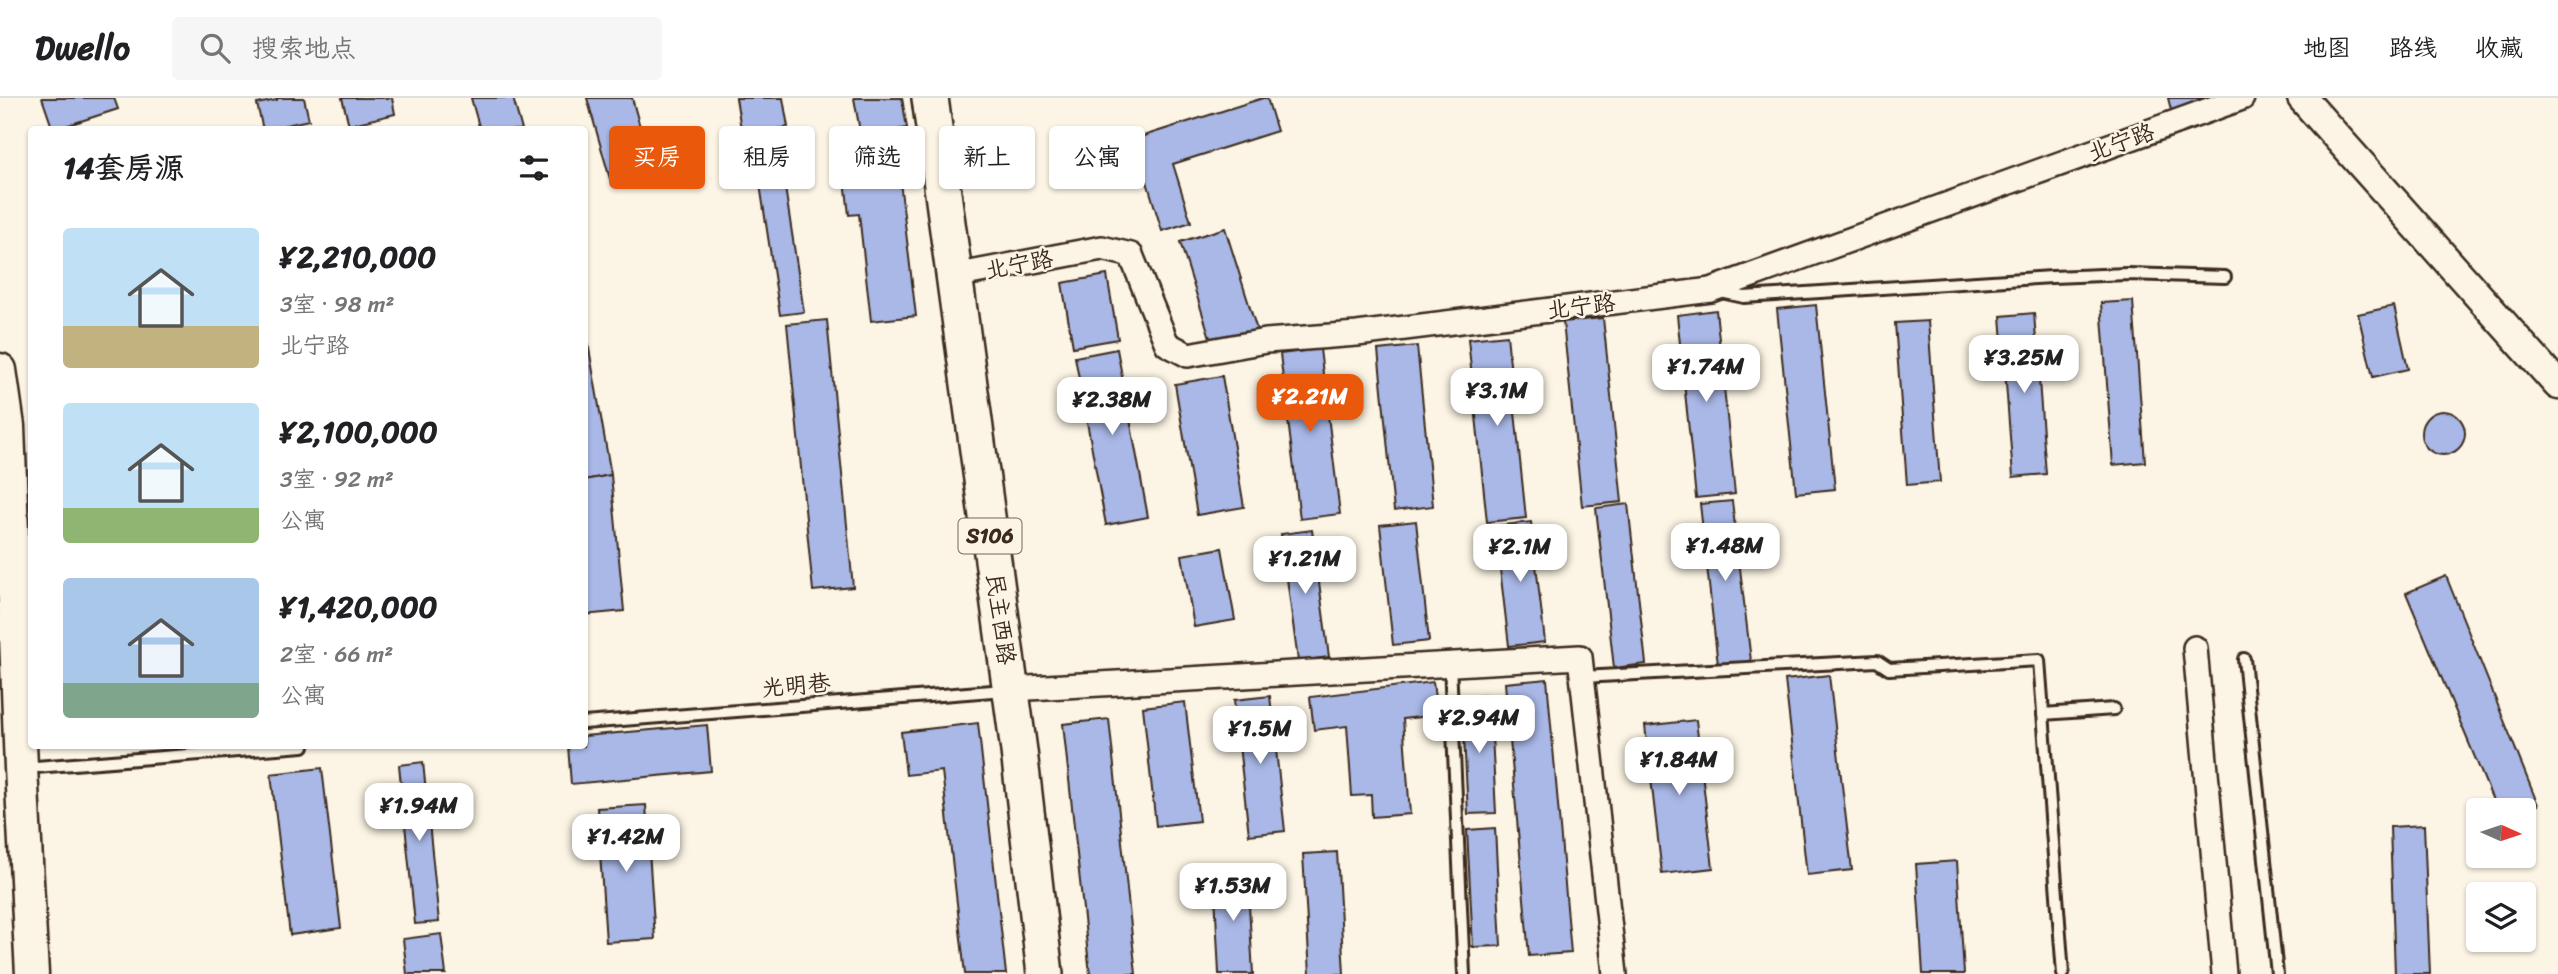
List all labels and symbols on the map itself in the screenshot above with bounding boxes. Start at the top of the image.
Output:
street label: 北宁路 [2082,111,2161,174]
street label: 北宁路 [981,238,1057,291]
street label: 北宁路 [1544,282,1618,331]
pin: ¥3.25M [1967,336,2081,395]
pin: ¥1.74M [1649,344,1763,404]
pin: ¥3.1M [1448,368,1546,428]
pin: ¥2.21M [1253,374,1367,434]
pin: ¥2.38M [1055,378,1169,437]
road number: S106 [958,518,1021,554]
pin: ¥2.1M [1471,524,1569,584]
pin: ¥1.48M [1668,524,1782,583]
pin: ¥1.21M [1248,536,1362,596]
street label: 民主西路 [974,571,1027,667]
street label: 光明巷 [760,662,833,709]
pin: ¥2.94M [1422,696,1536,755]
pin: ¥1.5M [1211,706,1309,766]
pin: ¥1.84M [1622,738,1736,797]
pin: ¥1.94M [362,784,476,843]
north arrow [2466,798,2536,868]
pin: ¥1.42M [569,814,683,874]
pin: ¥1.53M [1176,864,1290,923]

